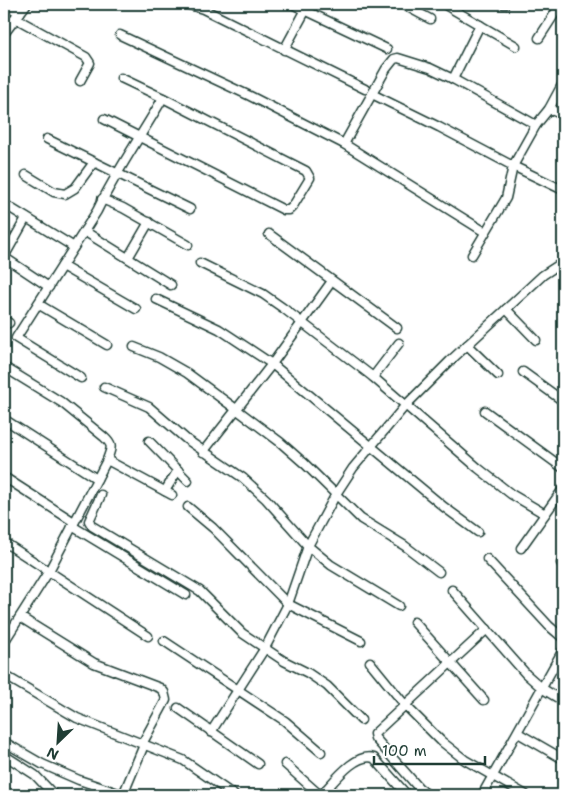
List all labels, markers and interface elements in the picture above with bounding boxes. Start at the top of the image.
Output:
north arrow [32,716,82,766]
scale bar [374,734,486,766]
text: 100 m [382,741,427,761]
text: N [44,743,61,764]

